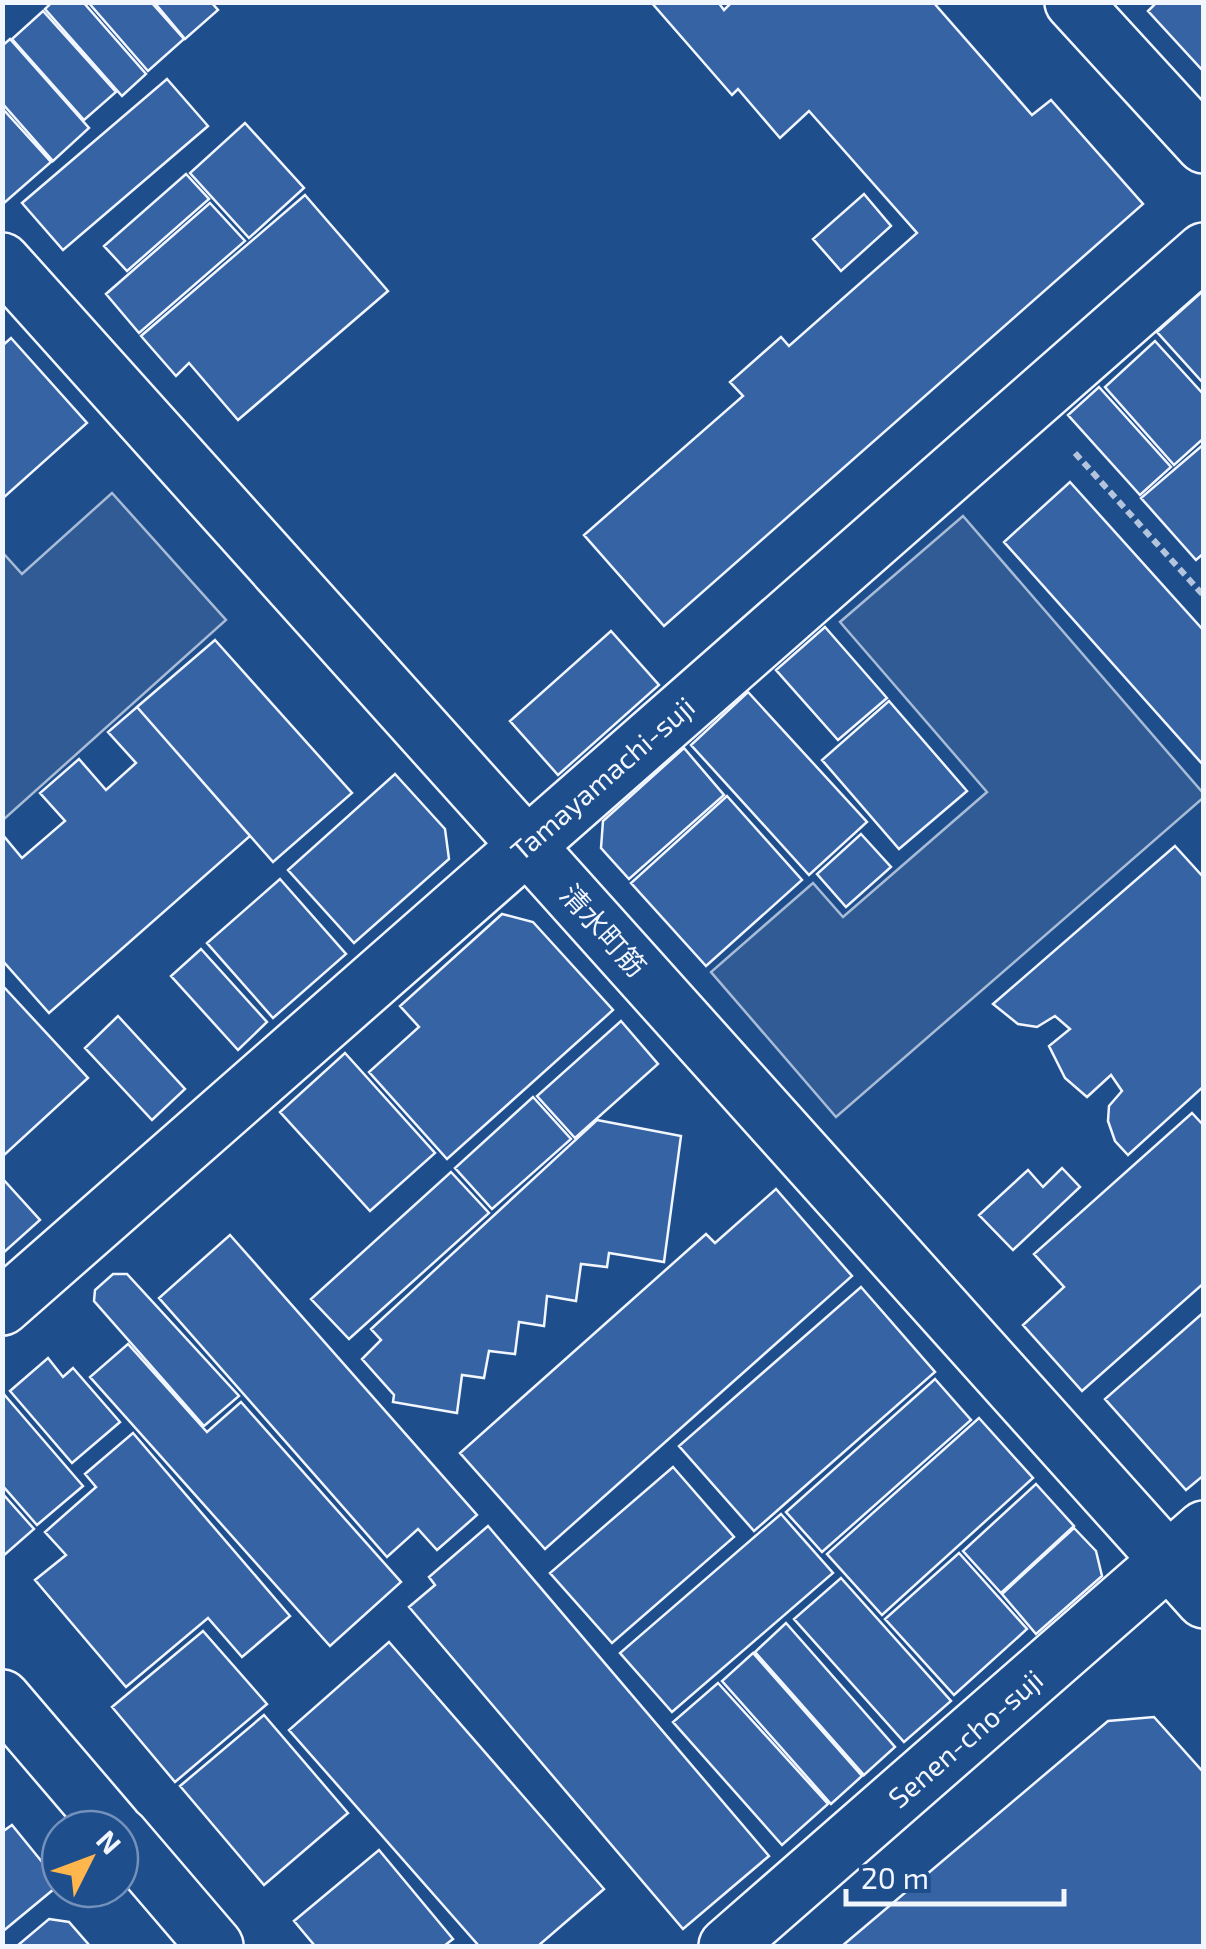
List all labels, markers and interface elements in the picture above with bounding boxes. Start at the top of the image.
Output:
street label: Tamayamachi-suji [503,689,701,867]
street label: 清水町筋 [554,877,654,983]
street label: Senen-cho-suji [881,1662,1049,1814]
north arrow [40,1809,140,1909]
text: N [90,1823,129,1860]
scale bar [846,1844,1064,1906]
text: 20 m [861,1859,929,1895]

